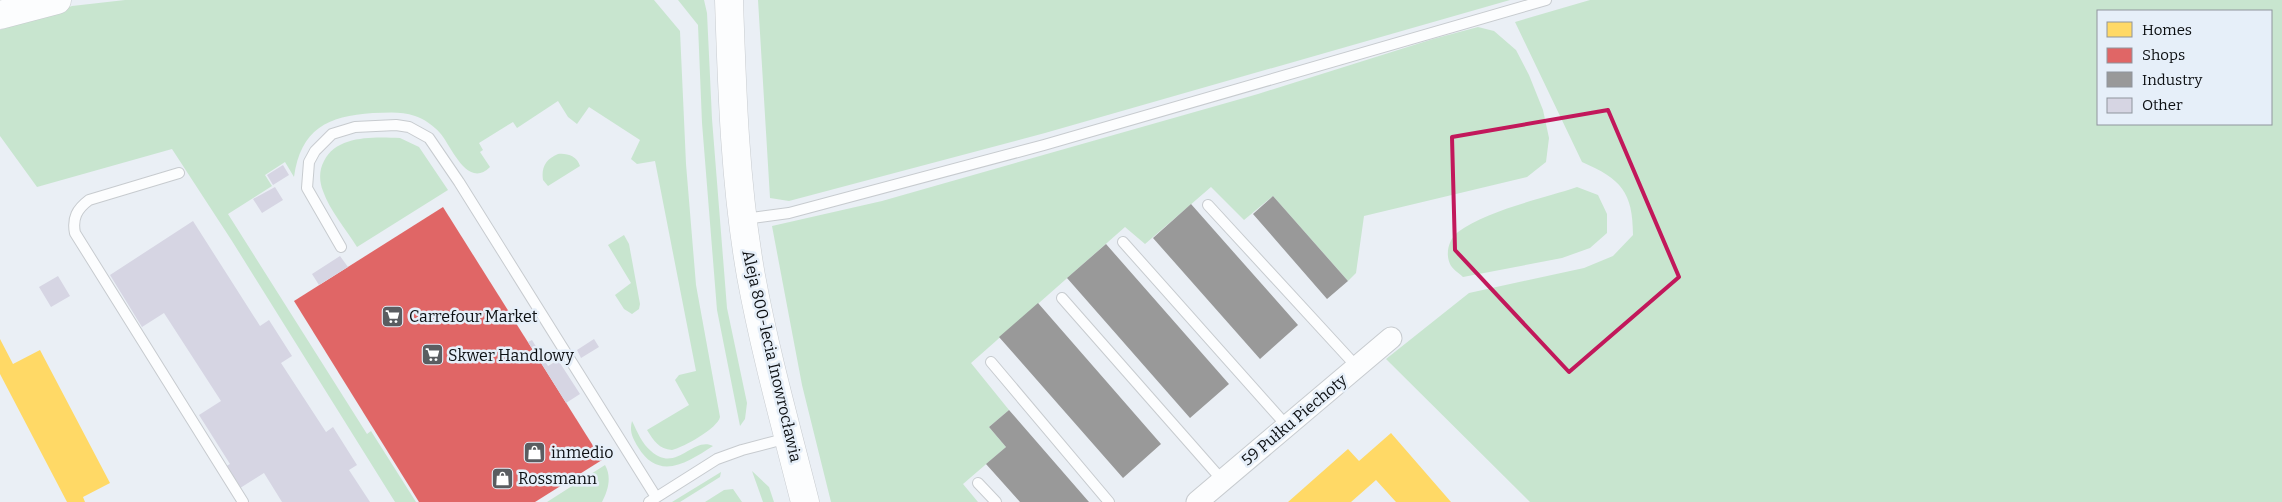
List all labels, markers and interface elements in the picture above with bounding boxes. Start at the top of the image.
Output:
legend [2097,10,2272,125]
text: Homes [2142,21,2192,39]
text: Shops [2142,46,2185,64]
text: Industry [2142,71,2202,89]
text: Other [2142,96,2183,114]
street label: Aleja 800-lecia Inowrocławia [738,248,806,464]
supermarket icon: Carrefour Market [381,304,405,328]
place label: Carrefour Market [409,307,538,326]
supermarket icon: Skwer Handlowy [420,343,444,367]
place label: Skwer Handlowy [448,346,574,365]
street label: 59 Pułku Piechoty [1237,370,1351,470]
shop icon: inmedio [523,440,547,464]
place label: inmedio [551,443,613,462]
shop icon: Rossmann [490,466,514,490]
place label: Rossmann [518,469,597,488]

